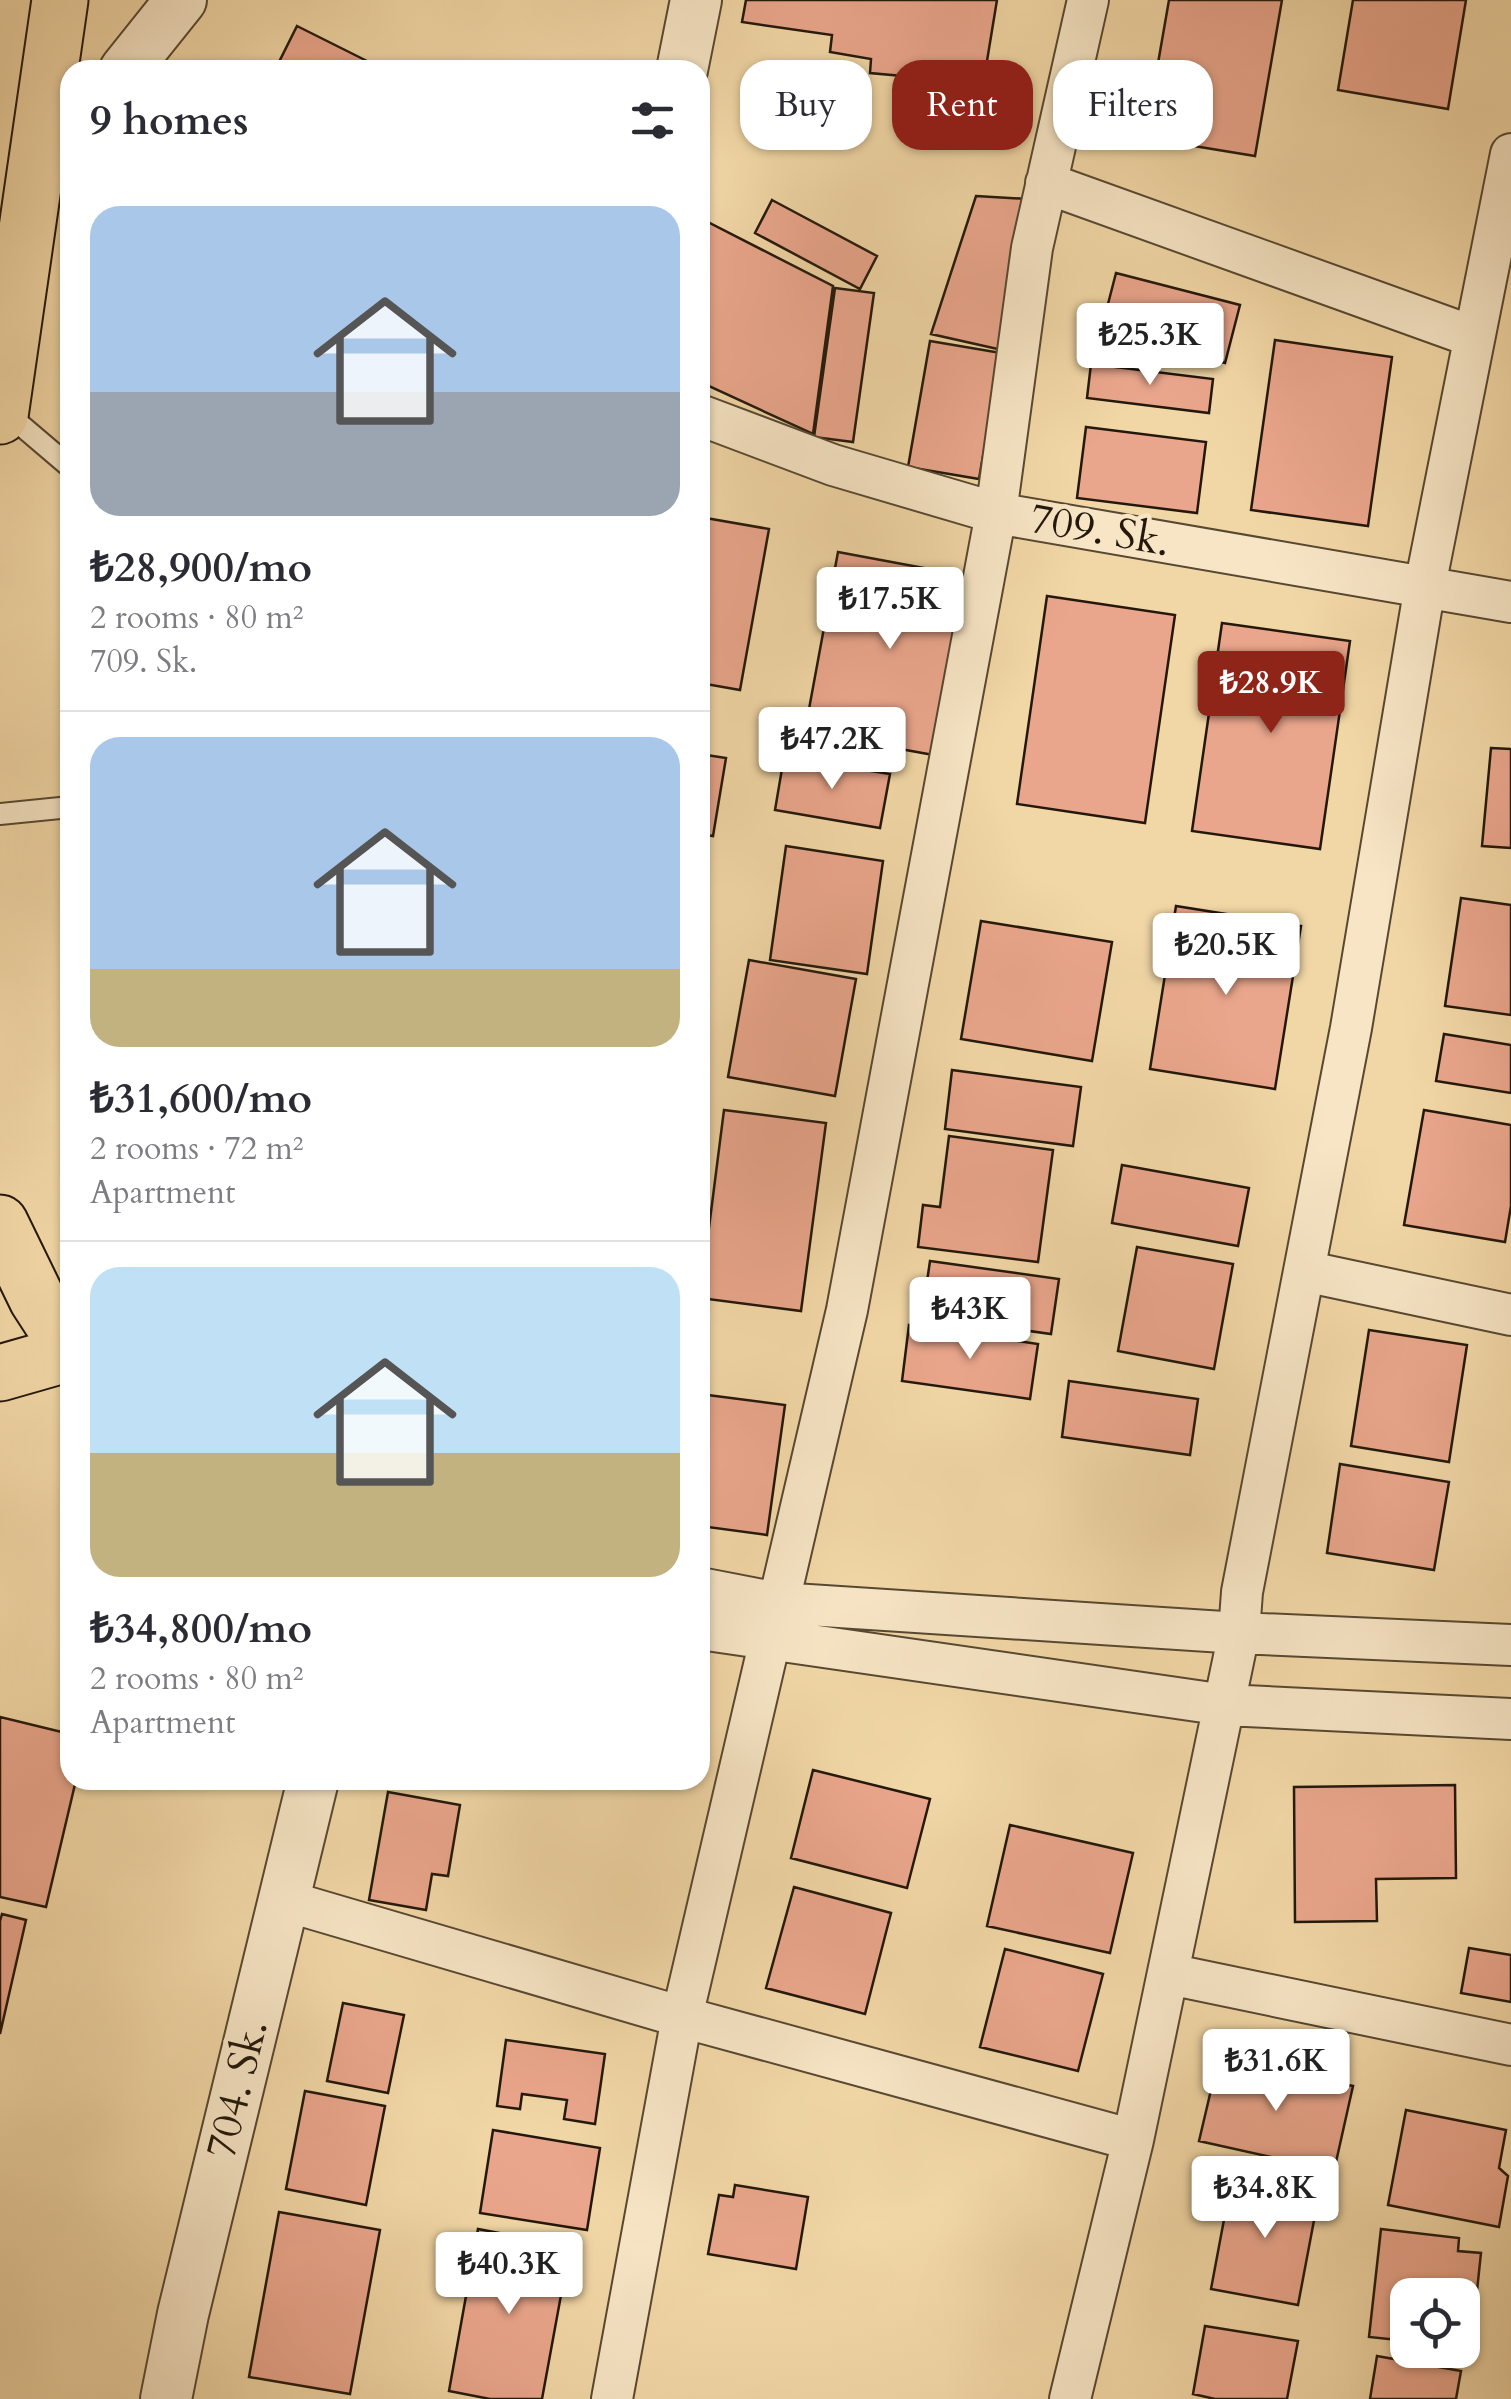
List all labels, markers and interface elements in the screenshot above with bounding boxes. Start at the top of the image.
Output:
chip: Buy [740,60,872,150]
chip: Rent [892,60,1033,150]
chip: Filters [1053,60,1213,150]
text: 9 homes [90,92,248,149]
icon: filters [625,93,680,148]
icon: home [295,271,475,451]
pin: ₺25.3K [1069,303,1231,388]
text: ₺25.3K [1099,313,1201,357]
street label: 709. Sk. [1026,490,1174,570]
text: ₺28,900/mo [90,539,312,596]
pin: ₺17.5K [809,567,971,652]
text: ₺17.5K [839,577,941,621]
text: 2 rooms · 80 m² [90,596,303,640]
text: 709. Sk. [90,640,197,684]
pin: ₺28.9K [1190,651,1352,736]
text: ₺28.9K [1220,661,1322,705]
pin: ₺47.2K [751,707,913,792]
text: ₺47.2K [781,717,883,761]
icon: home [295,802,475,982]
pin: ₺20.5K [1145,913,1307,998]
text: ₺20.5K [1175,923,1277,967]
text: ₺31,600/mo [90,1070,312,1127]
text: 2 rooms · 72 m² [90,1127,303,1171]
text: Apartment [90,1171,235,1215]
pin: ₺43K [911,1277,1029,1362]
text: ₺43K [931,1287,1009,1331]
icon: home [295,1332,475,1512]
text: ₺34,800/mo [90,1600,312,1657]
text: 2 rooms · 80 m² [90,1657,303,1701]
text: Apartment [90,1701,235,1745]
street label: 704. Sk. [192,2014,282,2164]
pin: ₺31.6K [1195,2029,1357,2114]
text: ₺31.6K [1225,2039,1327,2083]
pin: ₺34.8K [1184,2156,1346,2241]
text: ₺34.8K [1214,2166,1316,2210]
pin: ₺40.3K [428,2232,590,2317]
text: ₺40.3K [458,2242,560,2286]
map controls [1390,2278,1480,2368]
button: locate [1390,2278,1480,2368]

